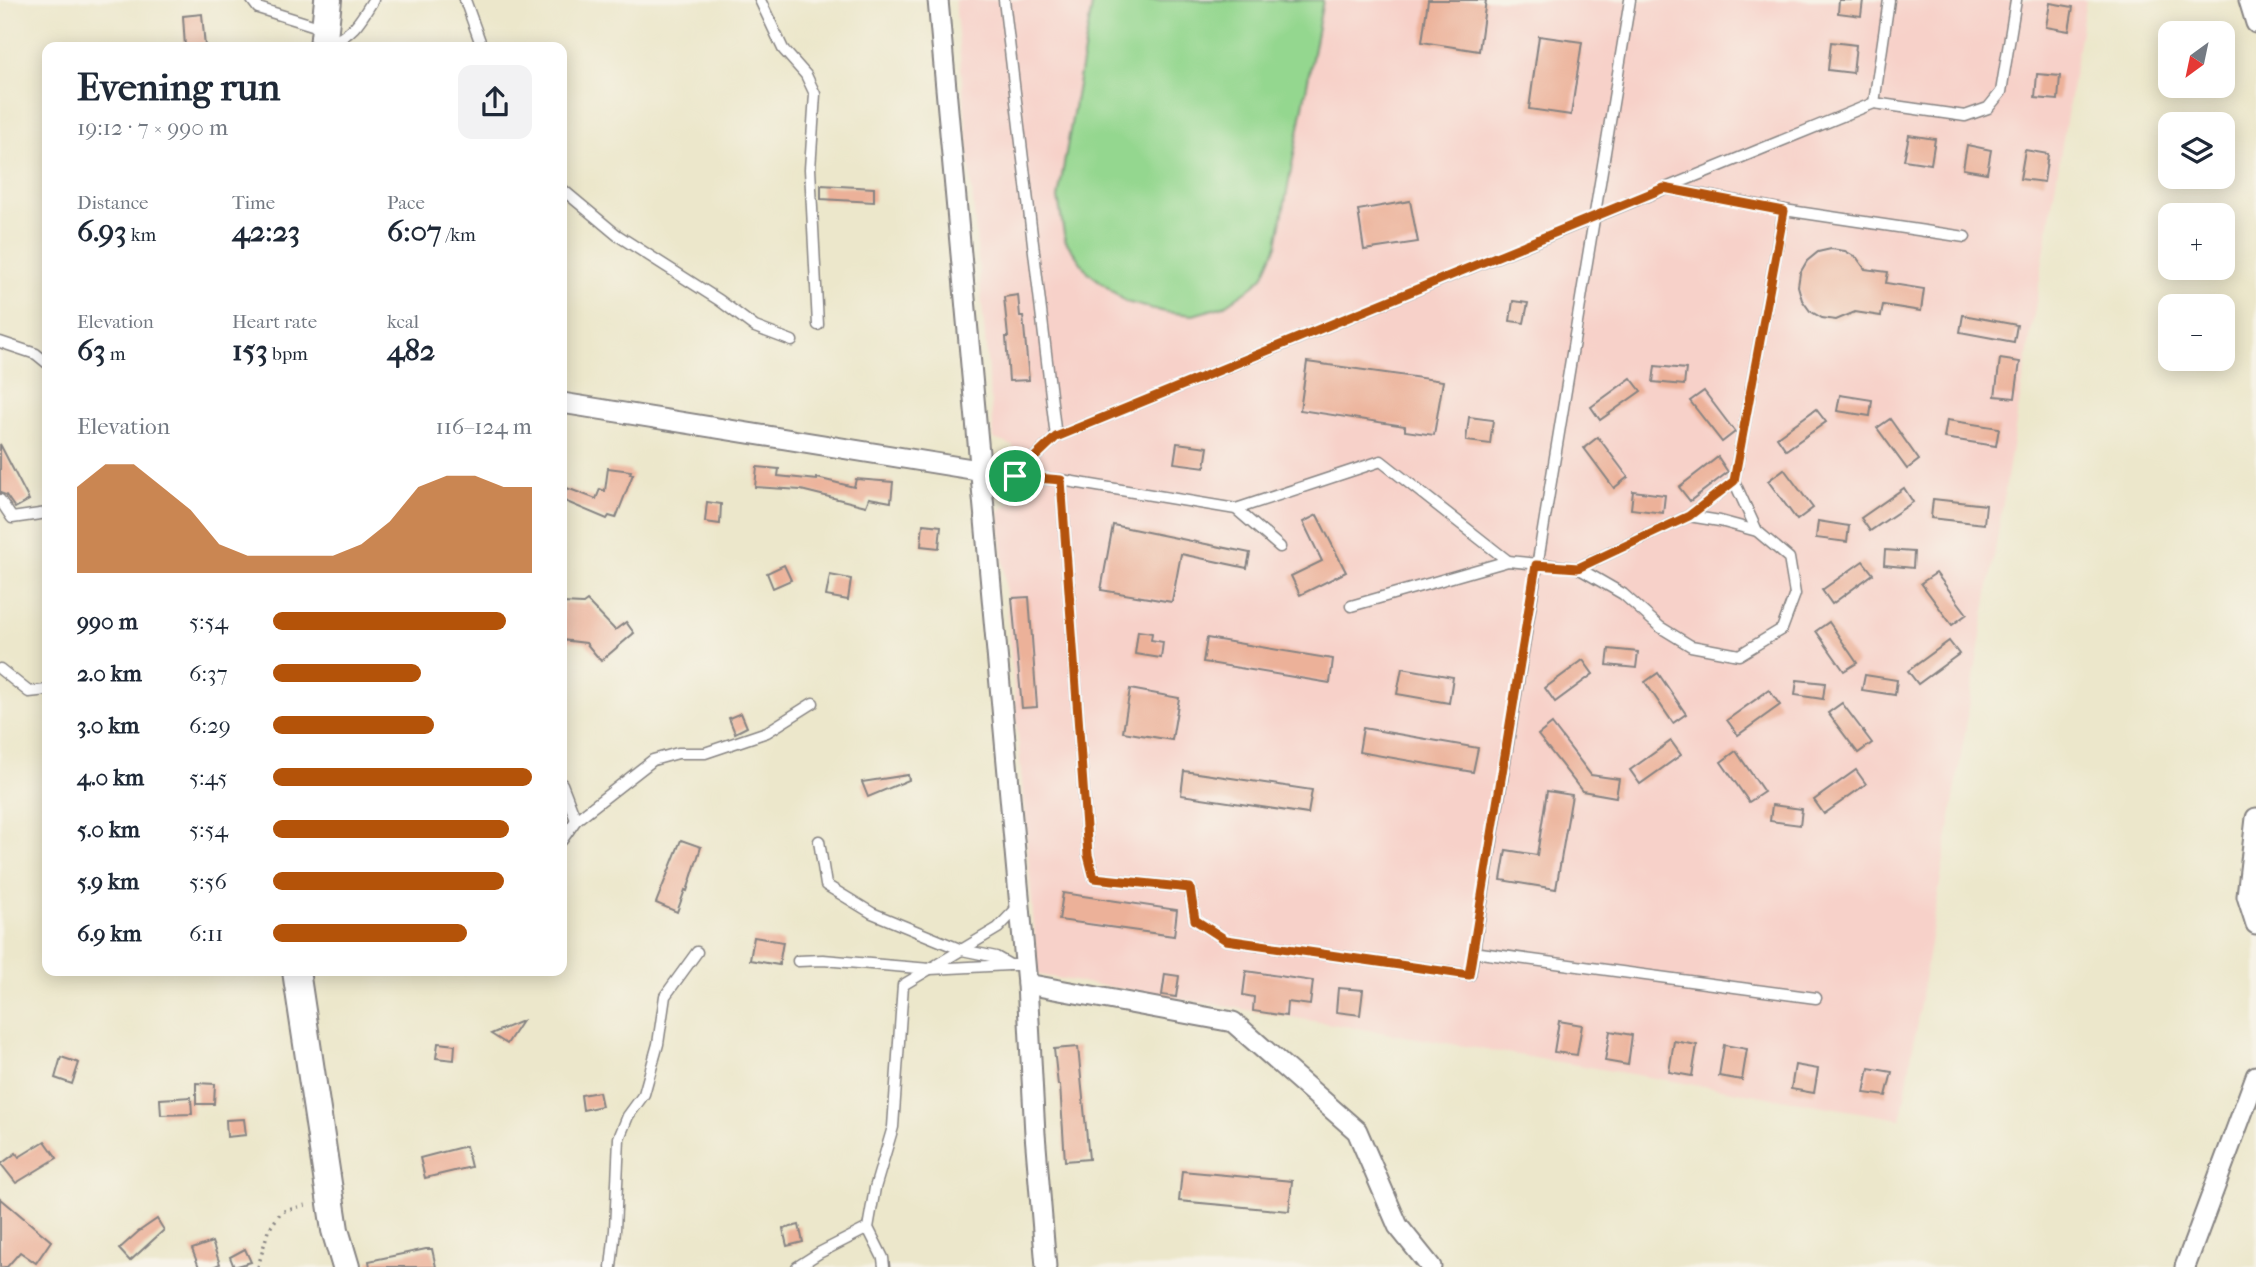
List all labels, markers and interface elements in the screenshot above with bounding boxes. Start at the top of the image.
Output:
north arrow [2158,21,2235,98]
map controls [2158,21,2235,371]
text: Evening run [77,65,280,110]
button: share [458,65,532,139]
button: layers [2158,112,2235,189]
text: 19:12 · 7 × 990 m [77,114,228,141]
text: Distance [77,192,148,214]
text: Time [232,192,275,214]
text: Pace [387,192,425,214]
button: + [2158,203,2235,280]
text: 6.93 [77,214,127,249]
text: 42:23 [232,214,300,249]
text: 6:07 [387,214,442,249]
text: km [127,224,156,246]
text: /km [442,224,476,246]
button: − [2158,294,2235,371]
text: Elevation [77,311,154,333]
text: Heart rate [232,311,317,333]
text: kcal [387,311,419,333]
text: 63 [77,333,106,368]
text: 153 [232,333,268,368]
text: 482 [387,333,435,368]
text: m [106,343,125,365]
text: bpm [268,343,308,365]
text: Elevation [77,413,170,440]
text: 116–124 m [436,413,532,440]
pin [985,446,1045,506]
icon: arrive [996,457,1034,495]
text: 990 m [77,608,138,635]
text: 5:54 [189,608,228,635]
text: 2.0 km [77,660,142,687]
text: 6:37 [189,660,228,687]
text: 3.0 km [77,712,139,739]
text: 6:29 [189,712,231,739]
text: 4.0 km [77,764,144,791]
text: 5:45 [189,764,227,791]
text: 5.0 km [77,816,140,843]
text: 5:54 [189,816,228,843]
text: 5.9 km [77,868,139,895]
text: 5:56 [189,868,227,895]
text: 6.9 km [77,920,142,947]
text: 6:11 [189,920,223,947]

